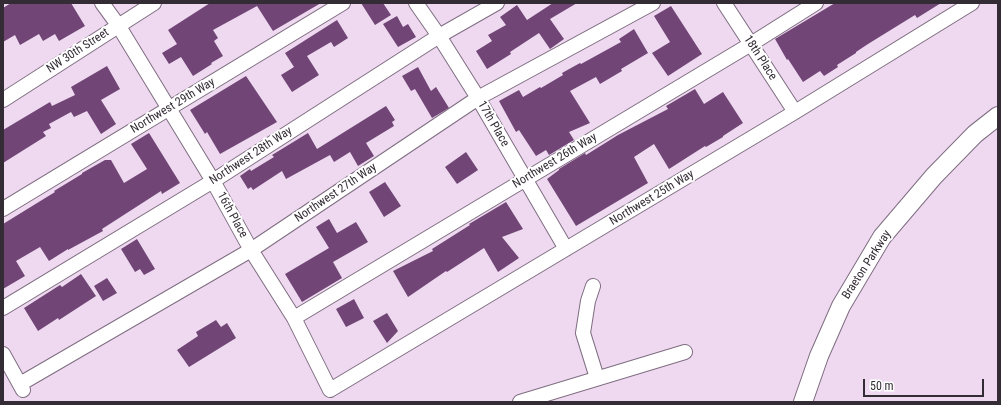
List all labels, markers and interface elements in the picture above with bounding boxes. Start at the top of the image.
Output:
street label: NW 30th Street [44,26,112,76]
street label: 18th Place [740,33,780,83]
street label: Northwest 29th Way [128,75,218,137]
street label: 17th Place [474,99,512,149]
street label: Northwest 28th Way [207,124,295,188]
street label: Northwest 26th Way [510,130,600,192]
street label: Northwest 27th Way [292,160,380,226]
street label: Northwest 25th Way [607,167,697,229]
street label: 16th Place [214,190,250,240]
street label: Braeton Parkway [839,228,895,302]
scale bar [865,371,986,397]
text: 50 m [870,379,894,393]

